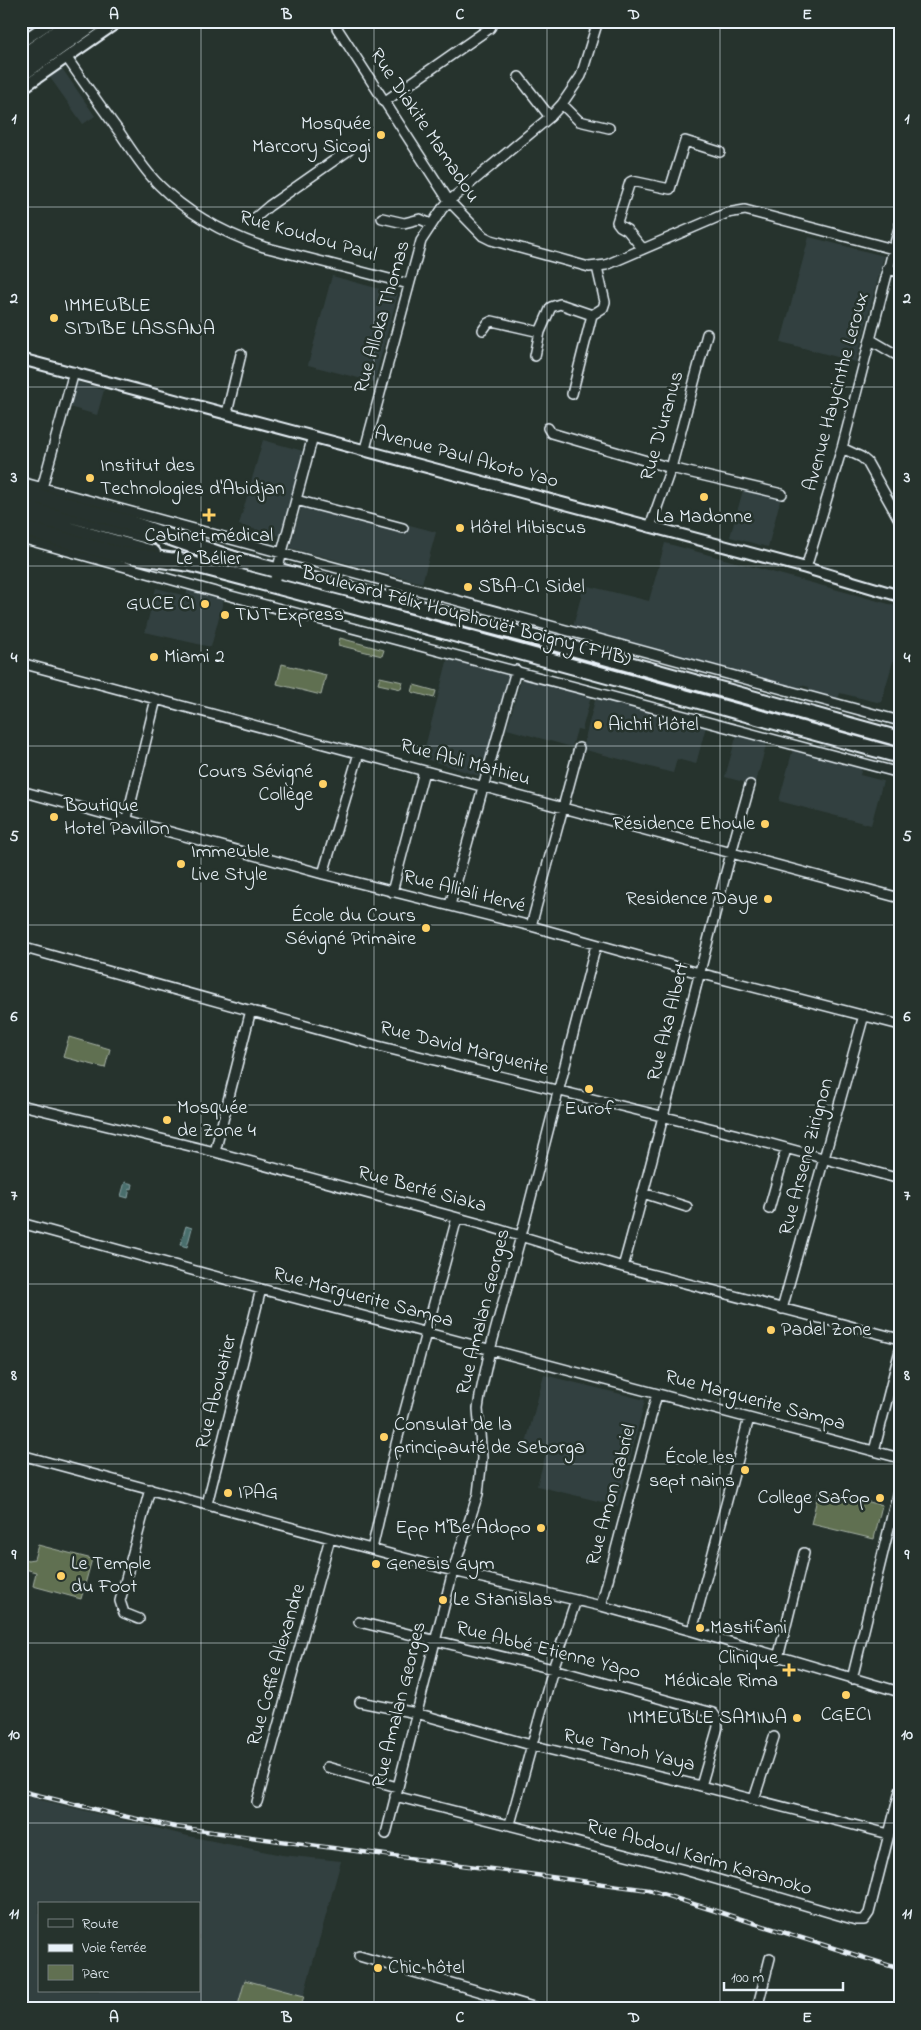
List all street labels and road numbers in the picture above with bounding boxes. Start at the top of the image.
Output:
street label: Rue Diakite Mamadou [361,43,487,209]
street label: Rue Koudou Paul [236,204,380,270]
street label: Rue Alloka Thomas [347,237,419,397]
street label: Avenue Haycinthe Leroux [796,289,878,495]
street label: Rue D'uranus [633,368,693,484]
street label: Avenue Paul Akoto Yao [371,419,561,497]
street label: Boulevard Félix Houphouët Boigny (FHB) [297,559,634,676]
street label: Rue Abli Mathieu [397,732,533,794]
street label: Rue Alliali Hervé [400,863,528,921]
street label: Rue Aka Albert [640,959,698,1084]
street label: Rue David Marguerite [376,1014,552,1085]
street label: Rue Arsene Zirignon [772,1075,843,1239]
street label: Rue Berté Siaka [354,1159,490,1221]
street label: Rue Amalan Georges [449,1226,520,1398]
street label: Rue Marguerite Sampa [269,1260,457,1337]
street label: Rue Abouatier [189,1331,245,1452]
street label: Rue Marguerite Sampa [661,1363,849,1440]
street label: Rue Amon Gabriel [579,1421,645,1569]
street label: Rue Coffie Alexandre [240,1580,314,1750]
street label: Rue Abbé Etienne Yapo [453,1614,643,1688]
street label: Rue Amalan Georges [365,1619,436,1791]
street label: Rue Tanoh Yaya [560,1722,698,1780]
street label: Rue Abdoul Karim Karamoko [583,1812,815,1904]

